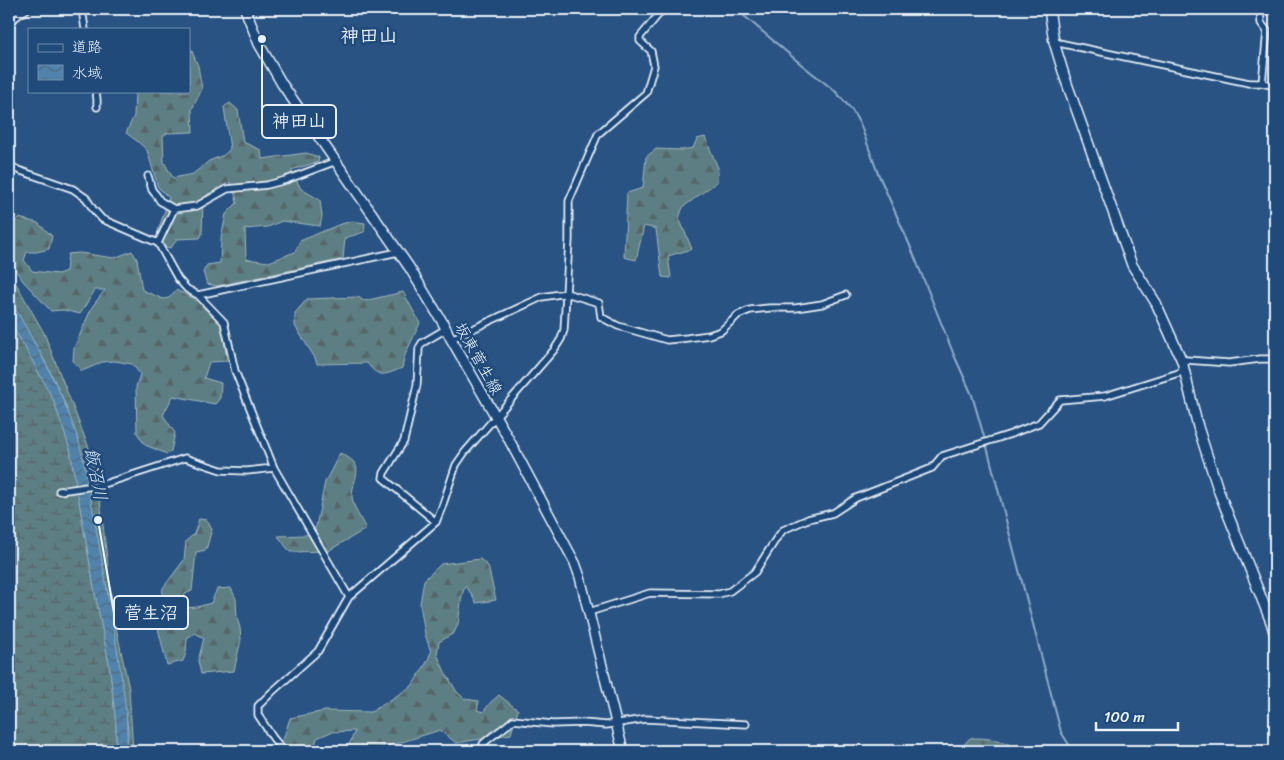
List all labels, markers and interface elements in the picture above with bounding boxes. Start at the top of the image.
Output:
district label: 神田山 [340,19,398,52]
legend [28,28,190,92]
text: 道路 [72,34,102,60]
text: 水域 [72,60,102,86]
callout: 神田山 [262,105,336,138]
text: 神田山 [272,105,326,137]
street label: 坂東菅生線 [446,316,511,400]
water label: 飯沼川 [75,444,117,504]
callout: 菅生沼 [114,596,188,629]
text: 菅生沼 [124,597,178,629]
scale bar [1096,700,1179,732]
text: 100 m [1104,704,1145,730]

